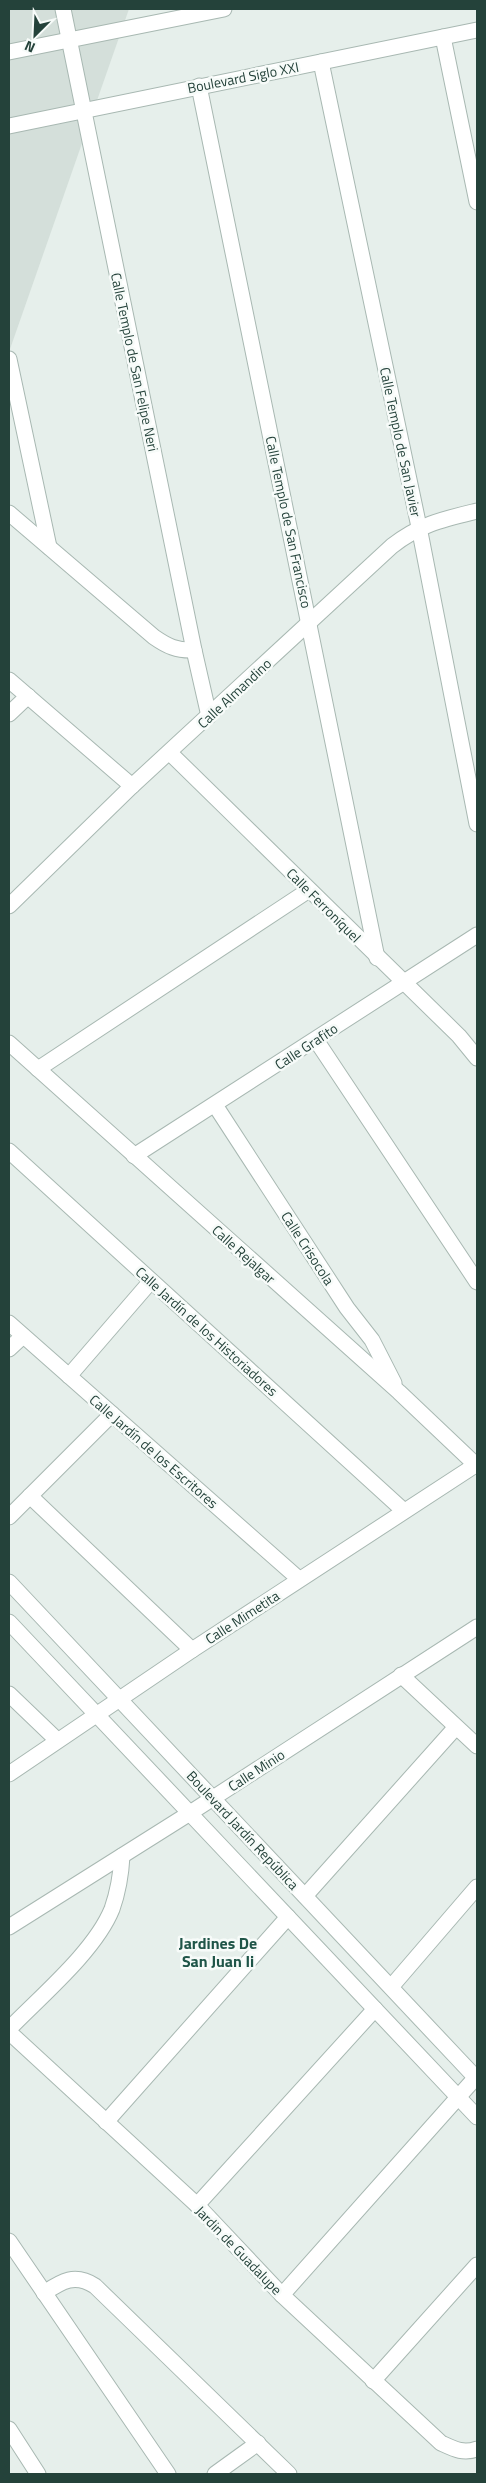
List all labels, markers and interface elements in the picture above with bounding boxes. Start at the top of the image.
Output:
north arrow [10,10,60,60]
text: N [21,36,38,59]
street label: Boulevard Siglo XXI [186,56,300,98]
street label: Calle Templo de San Felipe Neri [106,271,164,453]
street label: Calle Templo de San Javier [375,365,427,519]
street label: Calle Templo de San Francisco [260,434,318,610]
street label: Calle Almandino [192,653,276,733]
street label: Calle Ferroníquel [282,863,366,947]
street label: Calle Grafito [270,1018,342,1074]
street label: Calle Crisocola [276,1207,340,1289]
street label: Calle Rejalgar [208,1220,281,1288]
street label: Calle Jardín de los Historiadores [131,1261,283,1401]
street label: Calle Jardín de los Escritores [85,1389,223,1513]
street label: Calle Mimetita [201,1585,283,1649]
street label: Calle Minio [223,1744,289,1796]
street label: Boulevard Jardín República [182,1766,304,1894]
district label: Jardines De San Juan Ii [179,1931,257,1973]
street label: Jardin de Guadalupe [191,2201,287,2299]

